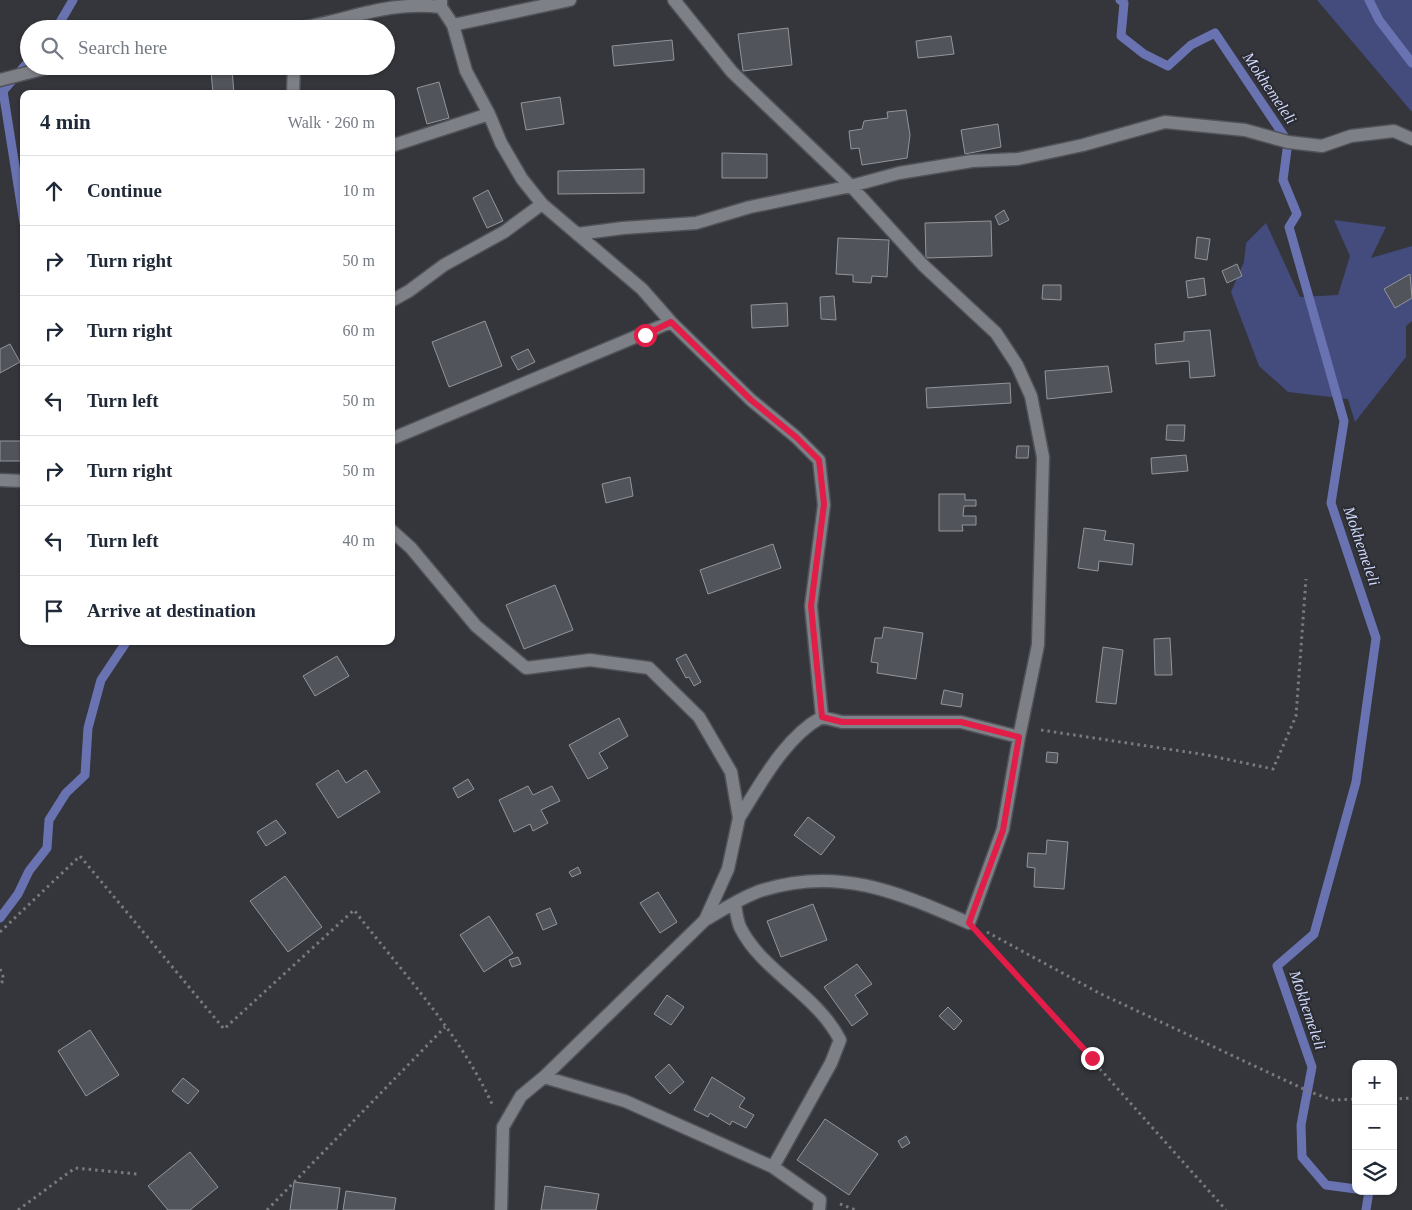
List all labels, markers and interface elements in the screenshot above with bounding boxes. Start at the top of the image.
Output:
search box [20,20,395,75]
icon: search [38,34,66,62]
text: Search here [78,37,167,58]
water label: Mokhemeleli [1239,48,1300,127]
text: 4 min [40,110,91,134]
text: Walk · 260 m [288,114,375,131]
icon: ahead [40,177,68,205]
text: Continue [87,180,162,201]
text: 10 m [343,182,375,199]
icon: right [40,247,68,275]
text: Turn right [87,250,172,271]
text: 50 m [343,252,375,269]
icon: right [40,317,68,345]
text: Turn right [87,320,172,341]
text: 60 m [343,322,375,339]
route start [634,324,657,347]
icon: left [40,387,68,415]
text: Turn left [87,390,159,411]
text: 50 m [343,392,375,409]
icon: right [40,457,68,485]
text: Turn right [87,460,172,481]
text: 50 m [343,462,375,479]
water label: Mokhemeleli [1340,503,1383,588]
icon: left [40,527,68,555]
text: Turn left [87,530,159,551]
text: 40 m [343,532,375,549]
icon: arrive [40,597,68,625]
text: Arrive at destination [87,600,256,621]
water label: Mokhemeleli [1286,967,1329,1052]
route end [1081,1047,1104,1070]
map controls [1352,1060,1397,1195]
button: + [1352,1060,1397,1105]
button: − [1352,1105,1397,1150]
button: layers [1352,1150,1397,1195]

